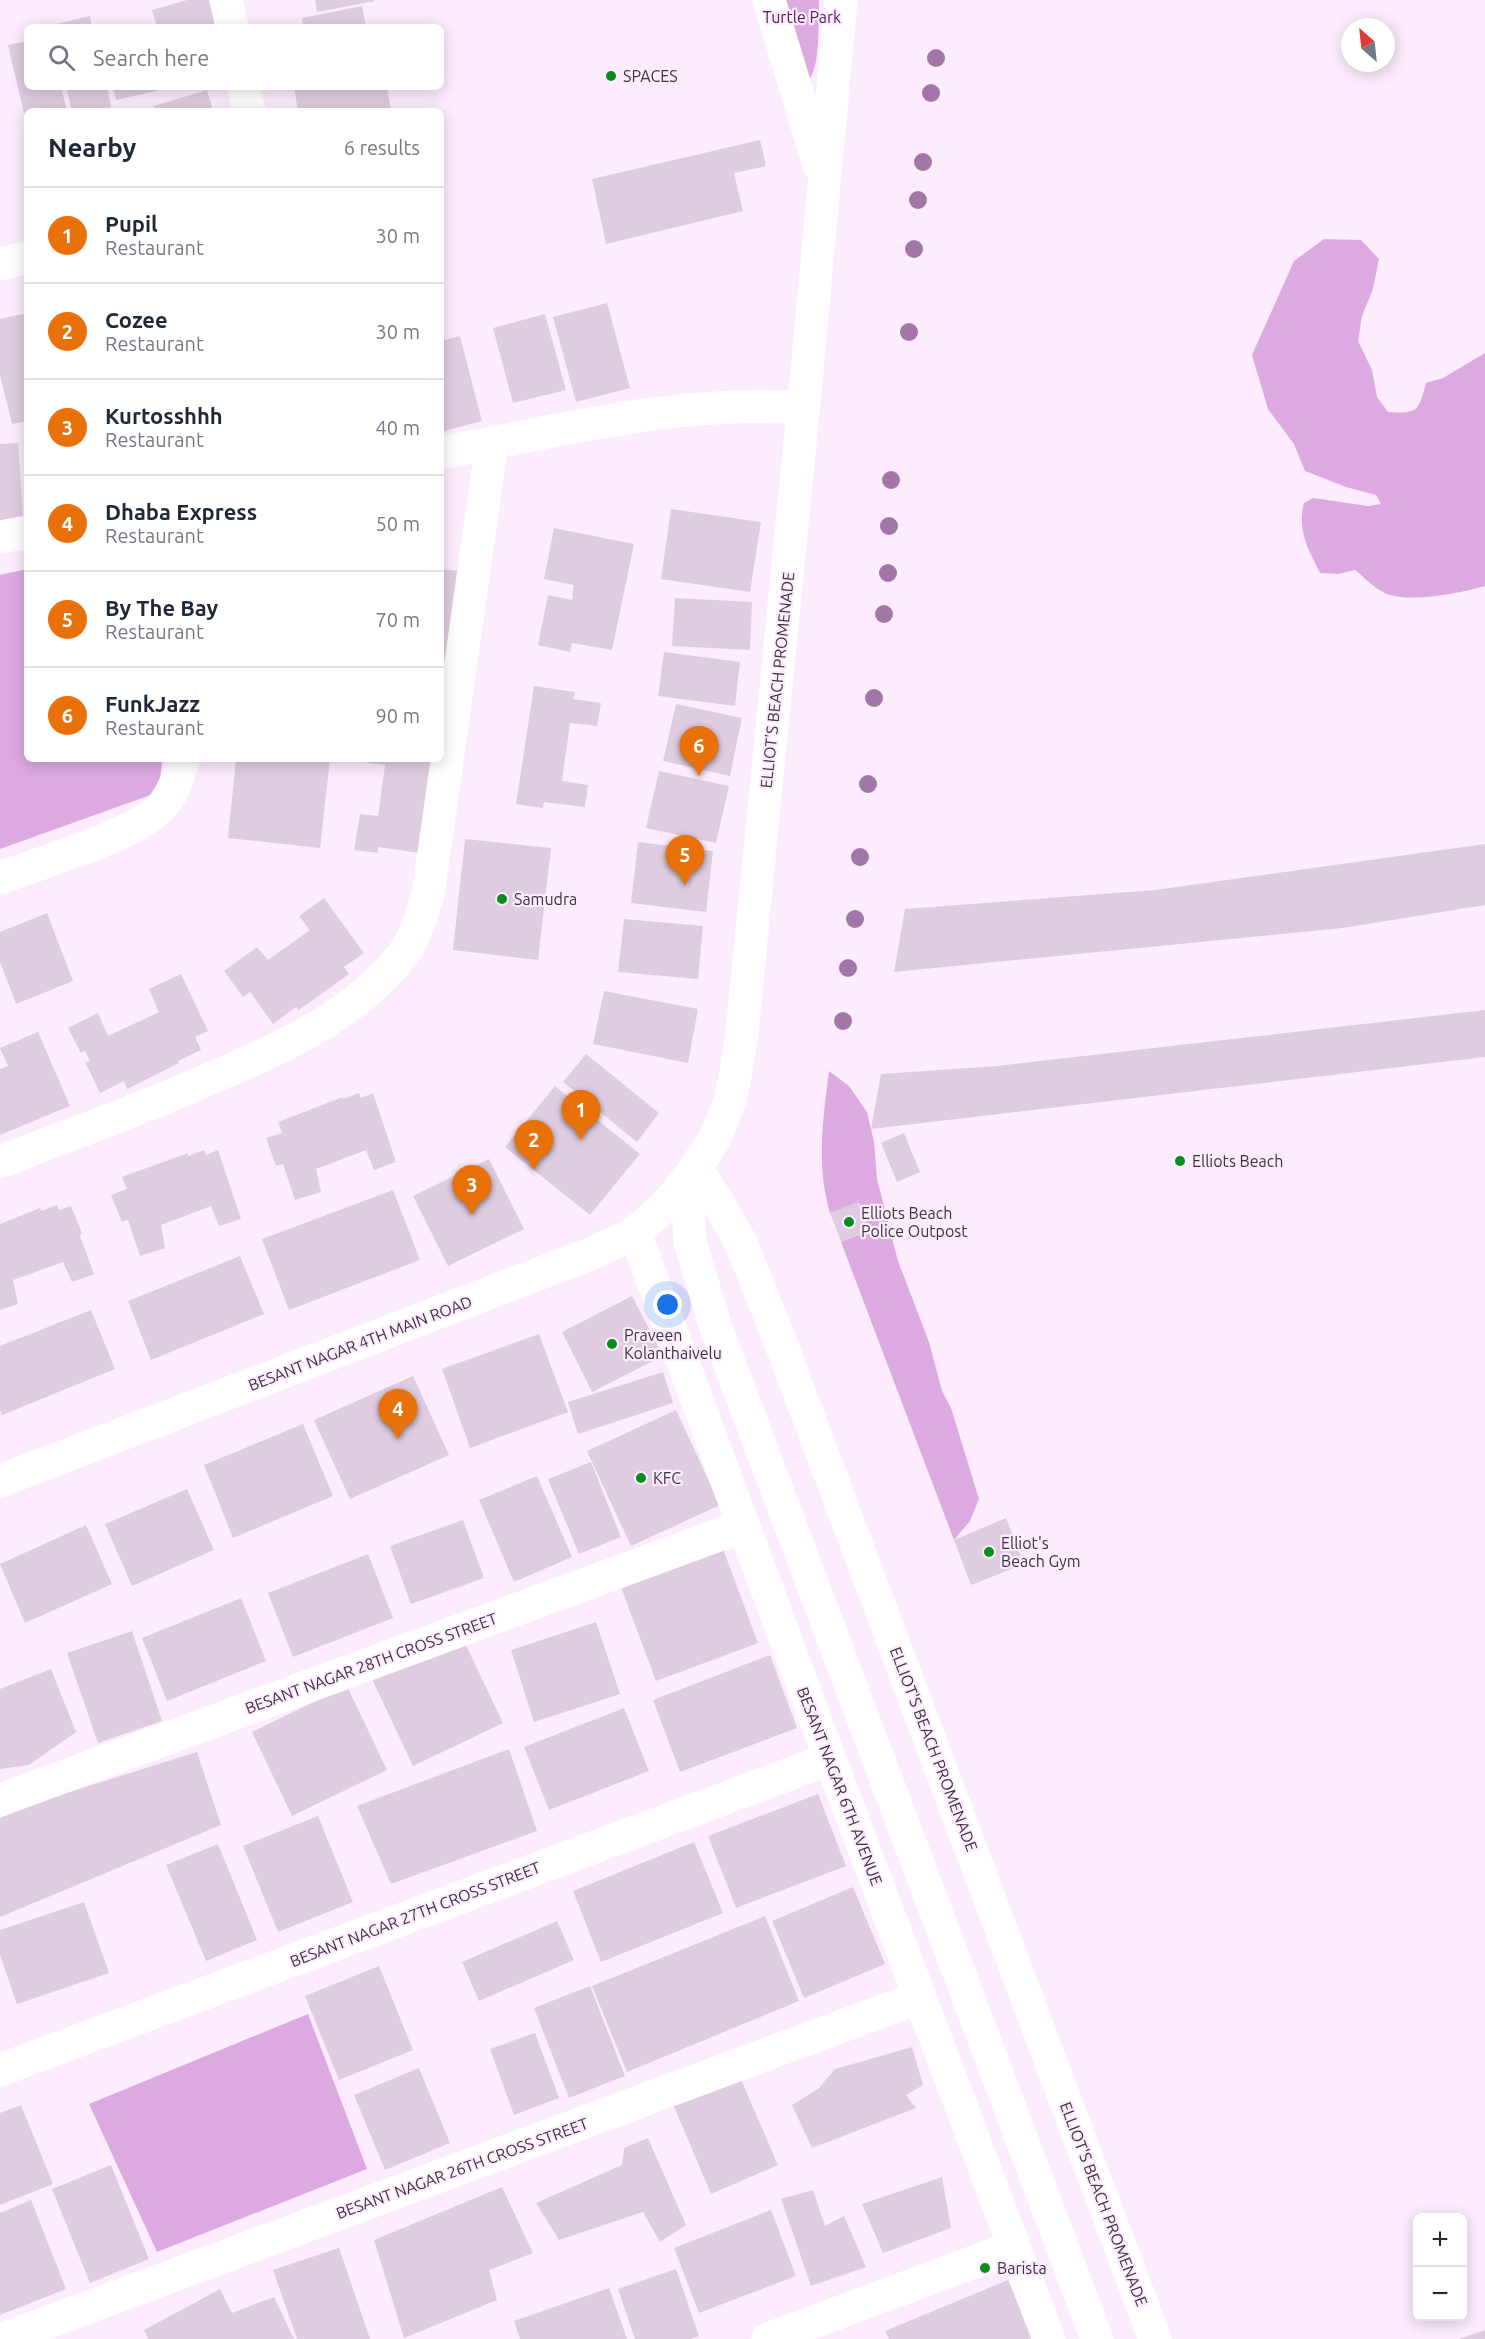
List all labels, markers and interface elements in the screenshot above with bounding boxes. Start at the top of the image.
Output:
park label: Turtle Park [763,8,841,26]
north arrow [1341,18,1395,72]
search box [24,24,444,90]
icon: search [45,41,78,74]
text: Search here [93,45,209,70]
place label: SPACES [623,67,678,85]
marker: SPACES [604,69,618,83]
text: Nearby [48,133,136,162]
text: 6 results [344,136,420,159]
text: Pupil [105,211,158,236]
text: 1 [62,224,73,247]
text: 30 m [376,224,420,247]
text: Restaurant [105,236,204,259]
text: Cozee [105,307,168,332]
text: 2 [62,320,73,343]
text: 30 m [376,320,420,343]
text: Restaurant [105,332,204,355]
text: Kurtosshhh [105,403,223,428]
text: 3 [62,416,73,439]
text: 40 m [376,416,420,439]
text: Restaurant [105,428,204,451]
text: Dhaba Express [105,499,257,524]
text: 4 [62,512,73,535]
text: 50 m [376,512,420,535]
text: Restaurant [105,524,204,547]
street label: ELLIOT'S BEACH PROMENADE [757,571,797,789]
text: By The Bay [105,595,218,620]
text: 5 [62,608,73,631]
text: 70 m [376,608,420,631]
text: Restaurant [105,620,204,643]
text: FunkJazz [105,691,200,716]
text: 6 [62,704,73,727]
text: 90 m [376,704,420,727]
text: Restaurant [105,716,204,739]
pin: 6 [680,726,718,776]
pin: 5 [666,836,704,885]
place label: Samudra [514,890,577,908]
marker: Samudra [495,892,509,906]
pin: 1 [562,1090,600,1140]
pin: 2 [514,1120,554,1170]
place label: Elliots Beach [1192,1152,1283,1170]
marker: Elliots Beach [1173,1154,1187,1168]
pin: 3 [452,1166,492,1215]
place label: Elliots Beach Police Outpost [861,1204,968,1240]
marker: Elliots Beach Police Outpost [842,1215,856,1229]
your location [653,1290,682,1319]
street label: BESANT NAGAR 4TH MAIN ROAD [246,1292,474,1394]
place label: Praveen Kolanthaivelu [624,1326,722,1362]
marker: Praveen Kolanthaivelu [605,1337,619,1351]
pin: 4 [378,1390,418,1439]
place label: KFC [653,1469,681,1487]
marker: KFC [634,1471,648,1485]
place label: Elliot's Beach Gym [1001,1534,1080,1570]
marker: Elliot's Beach Gym [982,1545,996,1559]
street label: BESANT NAGAR 28TH CROSS STREET [243,1609,499,1717]
street label: ELLIOT'S BEACH PROMENADE [887,1644,981,1854]
street label: BESANT NAGAR 6TH AVENUE [794,1684,886,1888]
street label: BESANT NAGAR 27TH CROSS STREET [287,1858,543,1970]
street label: ELLIOT'S BEACH PROMENADE [1057,2099,1151,2309]
street label: BESANT NAGAR 26TH CROSS STREET [334,2114,590,2222]
map controls [1413,2213,1467,2321]
button: + [1413,2213,1467,2267]
place label: Barista [997,2259,1047,2277]
marker: Barista [978,2261,992,2275]
button: − [1413,2267,1467,2321]

